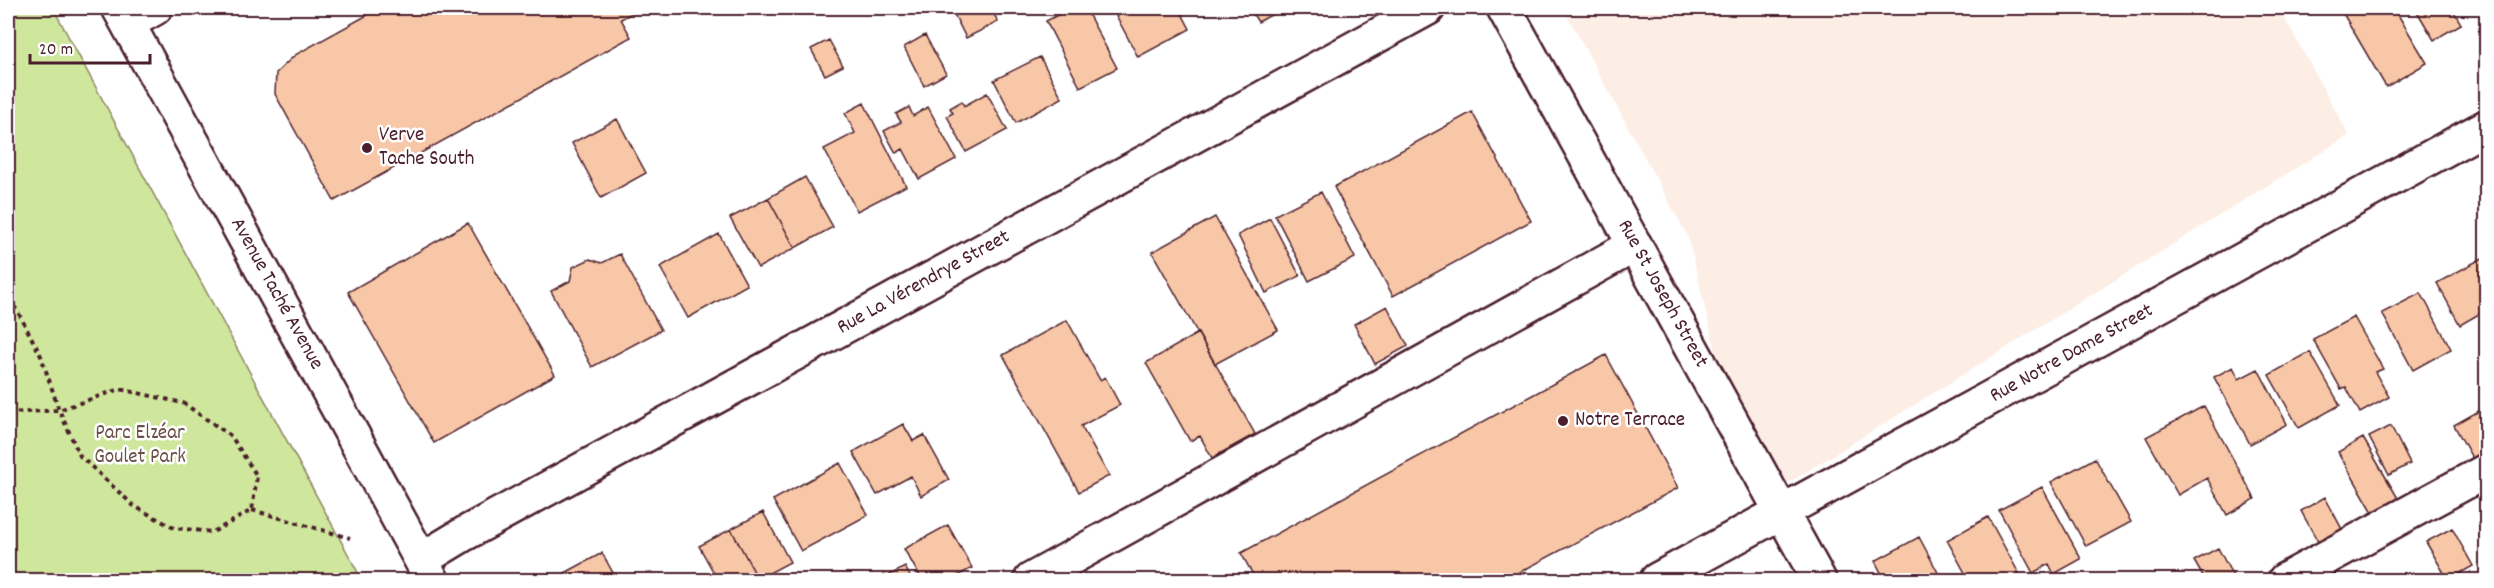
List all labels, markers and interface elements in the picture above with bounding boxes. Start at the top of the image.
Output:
scale bar [30,27,150,65]
text: 20 m [39,38,73,63]
place label: Verve Tache South [379,121,474,175]
marker: Verve Tache South [360,141,374,155]
street label: Avenue Taché Avenue [222,212,330,376]
street label: Rue St Joseph Street [1609,214,1715,374]
street label: Rue La Vérendrye Street [832,223,1016,343]
street label: Rue Notre Dame Street [1985,296,2159,411]
place label: Notre Terrace [1575,406,1685,436]
marker: Notre Terrace [1556,414,1570,428]
park label: Parc Elzéar Goulet Park [94,419,186,473]

